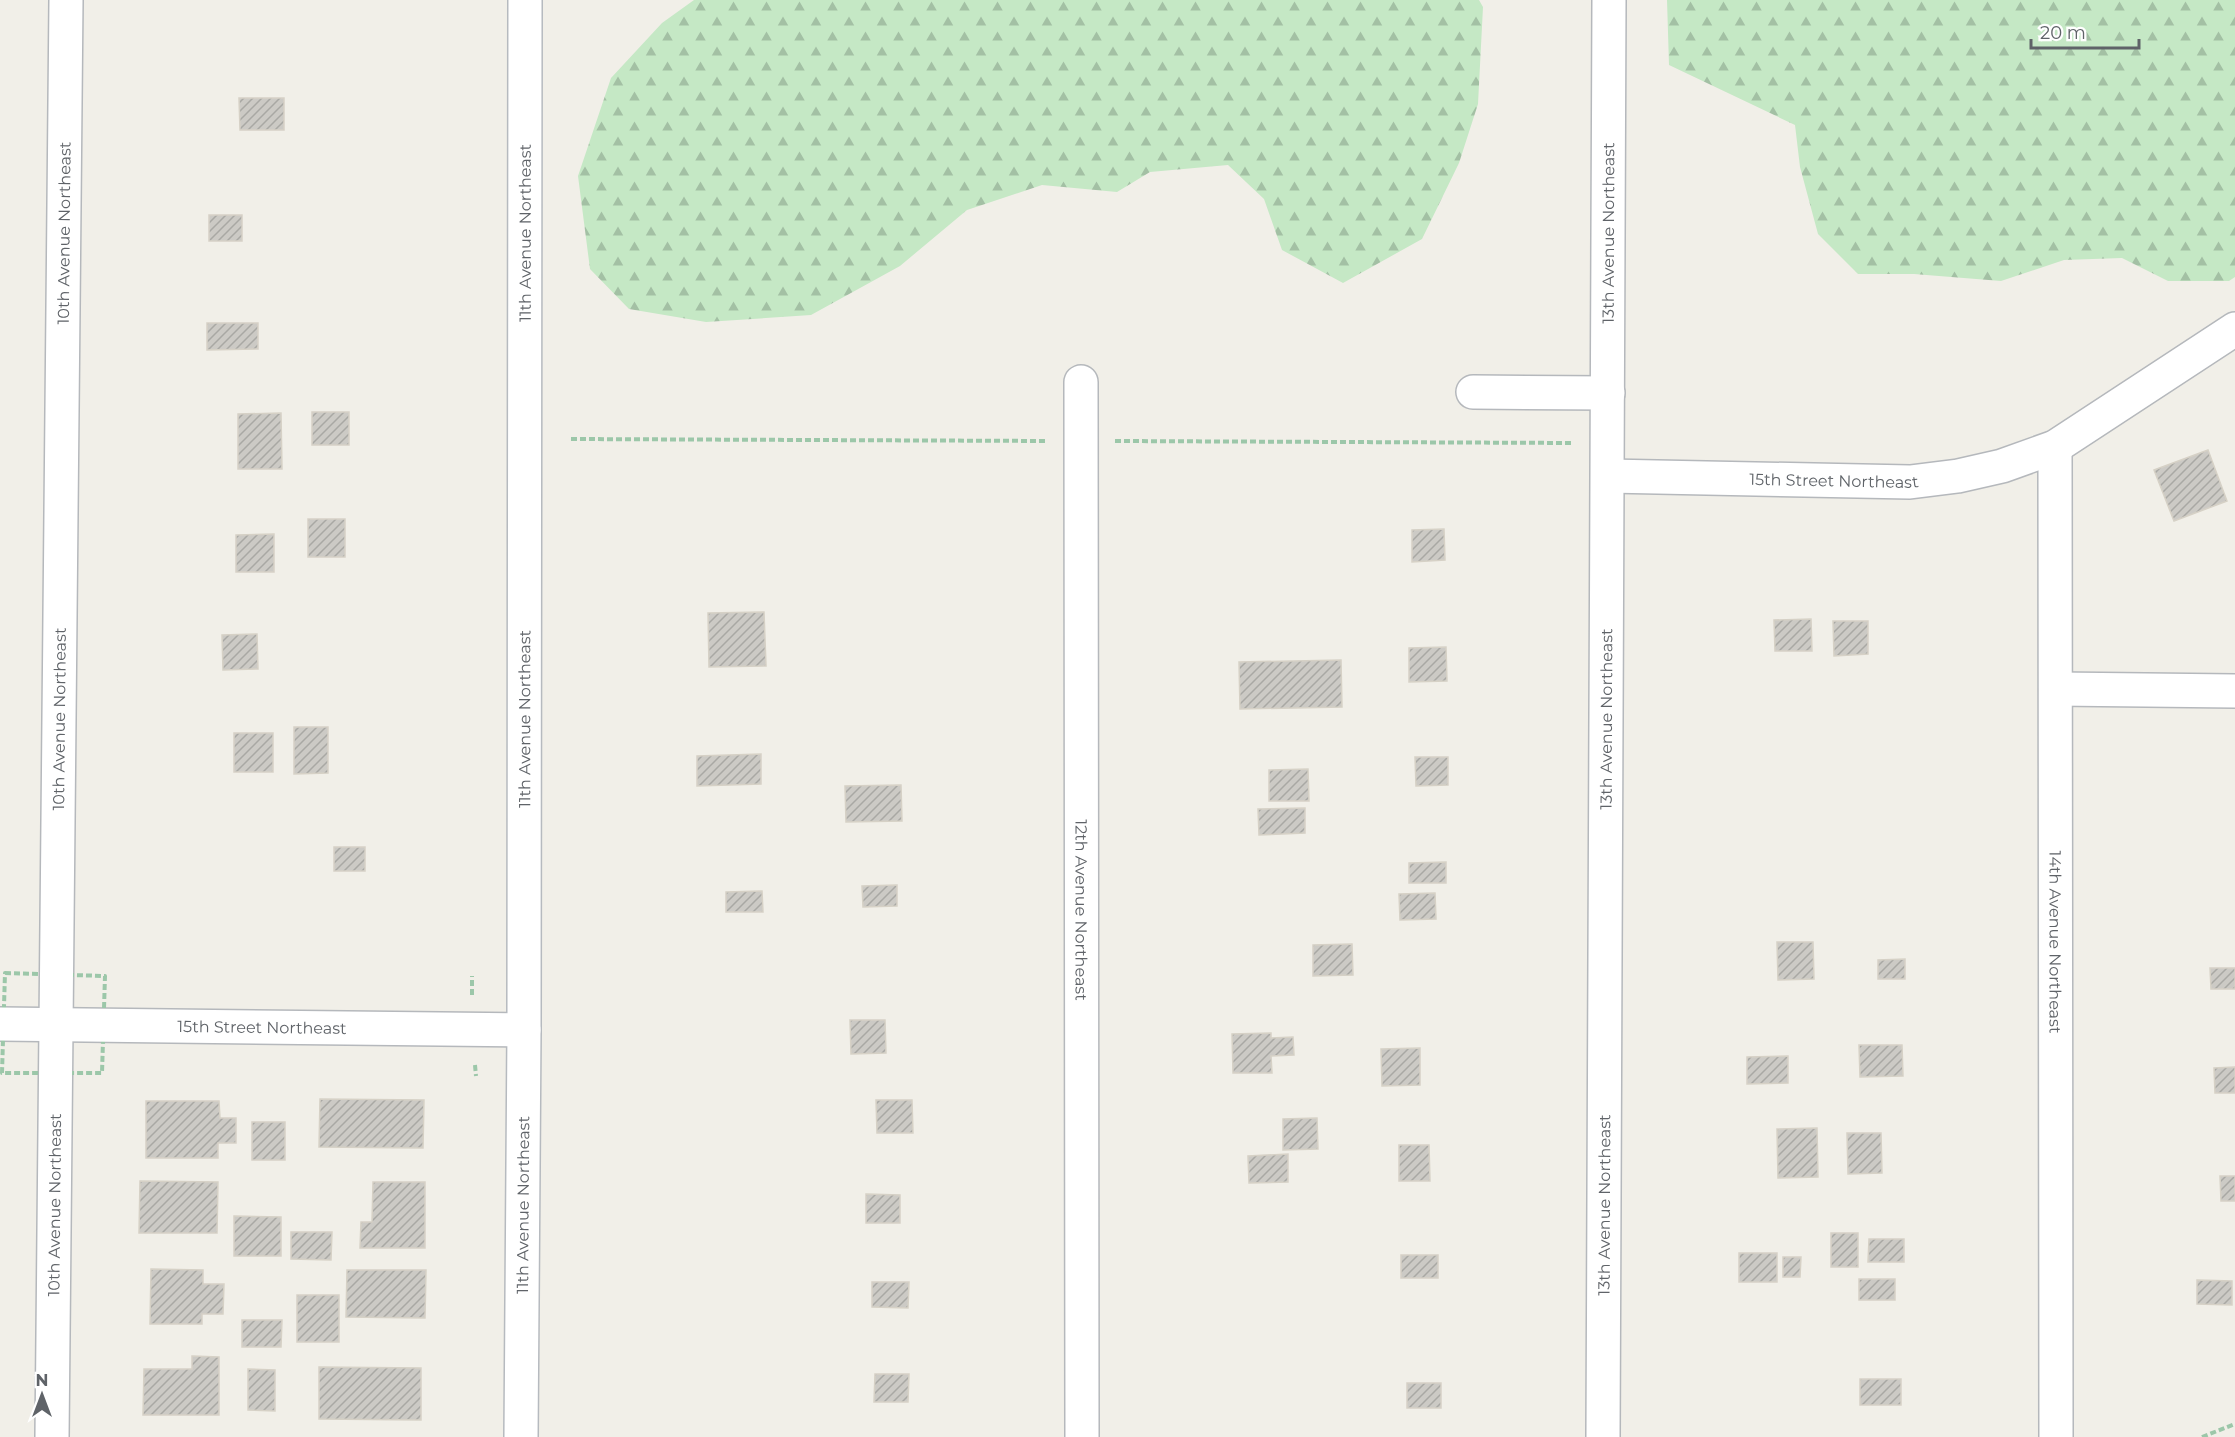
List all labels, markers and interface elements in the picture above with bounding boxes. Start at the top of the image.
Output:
scale bar [2031,12,2139,50]
text: 20 m [2040,22,2086,44]
street label: 10th Avenue Northeast [53,141,74,325]
street label: 13th Avenue Northeast [1598,142,1618,324]
street label: 11th Avenue Northeast [515,144,534,322]
street label: 15th Street Northeast [1749,469,1920,492]
street label: 10th Avenue Northeast [49,627,69,811]
street label: 13th Avenue Northeast [1596,628,1616,810]
street label: 11th Avenue Northeast [515,630,534,808]
street label: 12th Avenue Northeast [1072,819,1091,1001]
street label: 14th Avenue Northeast [2046,851,2065,1034]
street label: 15th Street Northeast [177,1017,347,1037]
street label: 10th Avenue Northeast [44,1113,65,1297]
street label: 13th Avenue Northeast [1594,1114,1614,1296]
street label: 11th Avenue Northeast [513,1115,533,1294]
north arrow [12,1365,72,1425]
text: N [36,1371,48,1390]

